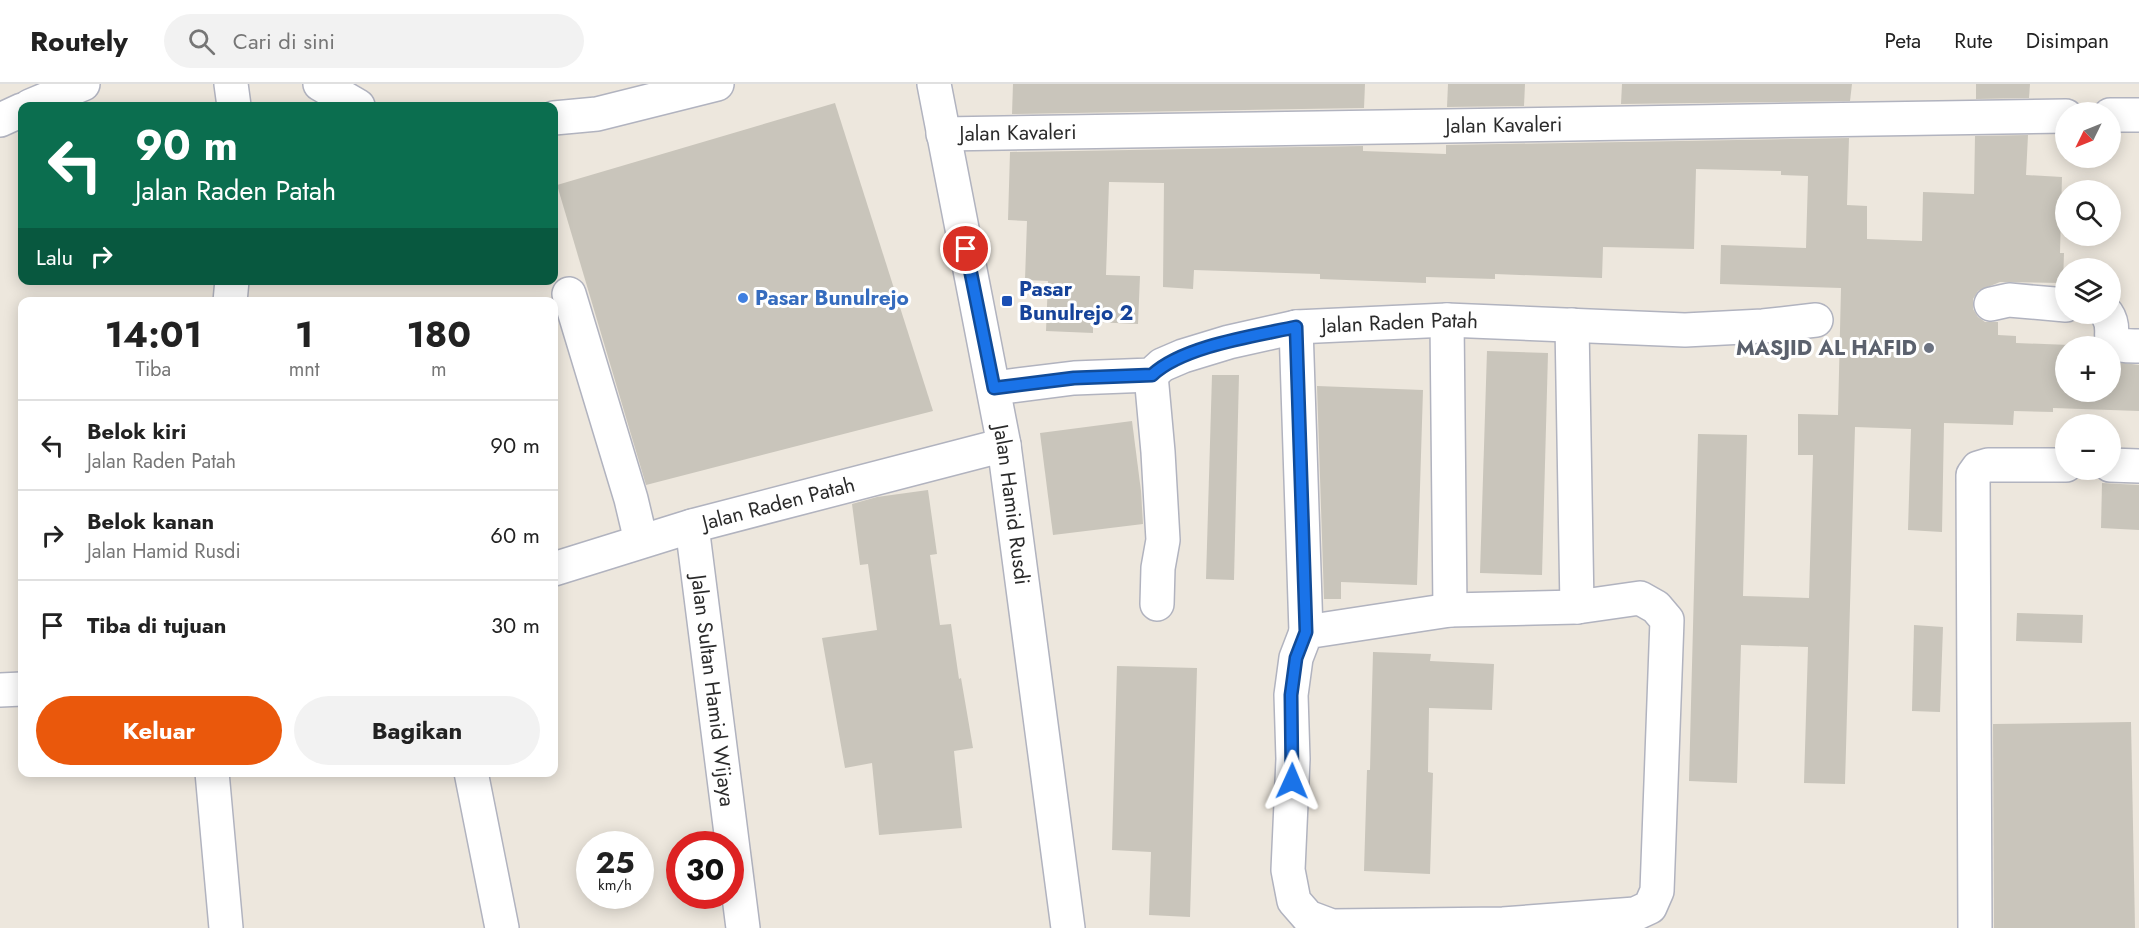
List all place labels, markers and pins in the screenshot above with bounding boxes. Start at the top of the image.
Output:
pin [940,223,991,274]
place label: Pasar Bunulrejo 2 [1019,274,1133,328]
place label: Pasar Bunulrejo [755,283,909,313]
marker: Pasar Bunulrejo [736,291,750,305]
marker: Pasar Bunulrejo 2 [1000,294,1014,308]
place label: MASJID AL HAFID [1736,333,1917,363]
marker: MASJID AL HAFID [1922,341,1936,355]

